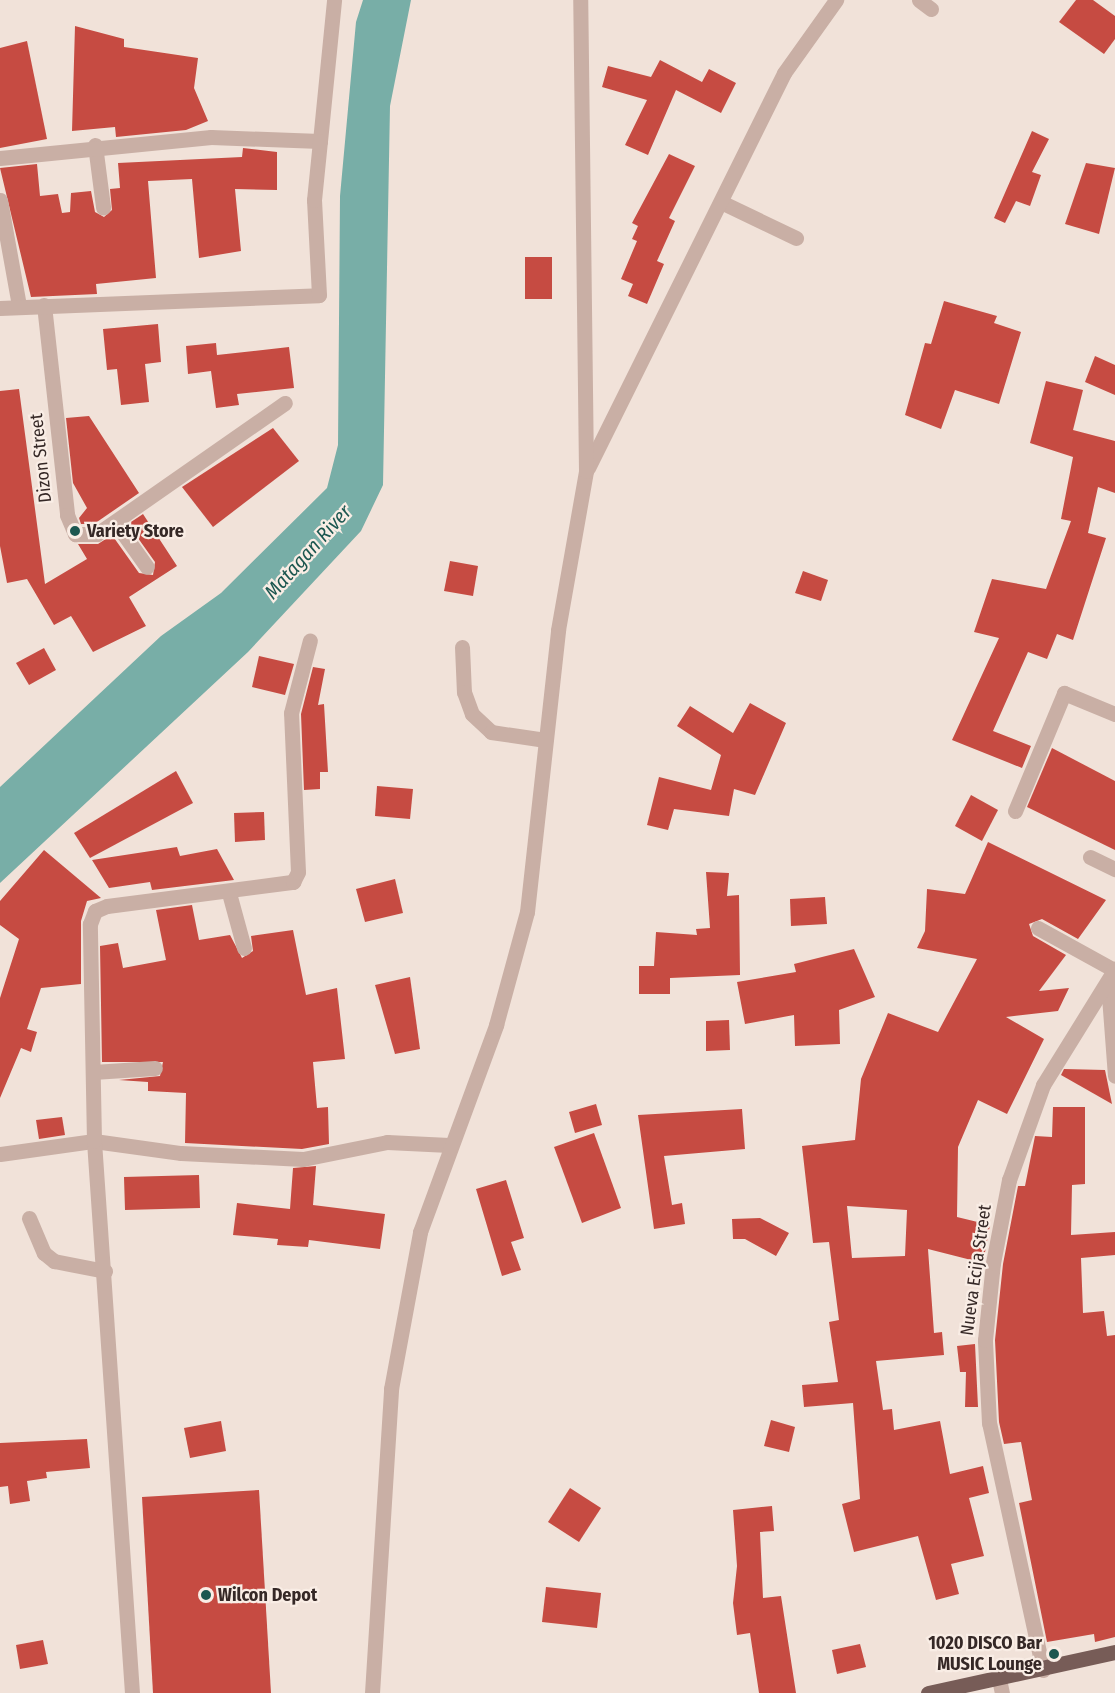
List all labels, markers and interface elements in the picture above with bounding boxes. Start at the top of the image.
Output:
street label: Dizon Street [26,412,56,504]
water label: Matagan River [260,500,356,604]
place label: Variety Store [87,520,184,542]
marker: Variety Store [68,524,82,538]
street label: Nueva Ecija Street [956,1203,996,1337]
place label: Wilcon Depot [218,1584,317,1606]
marker: Wilcon Depot [199,1588,213,1602]
place label: 1020 DISCO Bar MUSIC Lounge [928,1633,1042,1676]
marker: 1020 DISCO Bar MUSIC Lounge [1047,1647,1061,1661]

